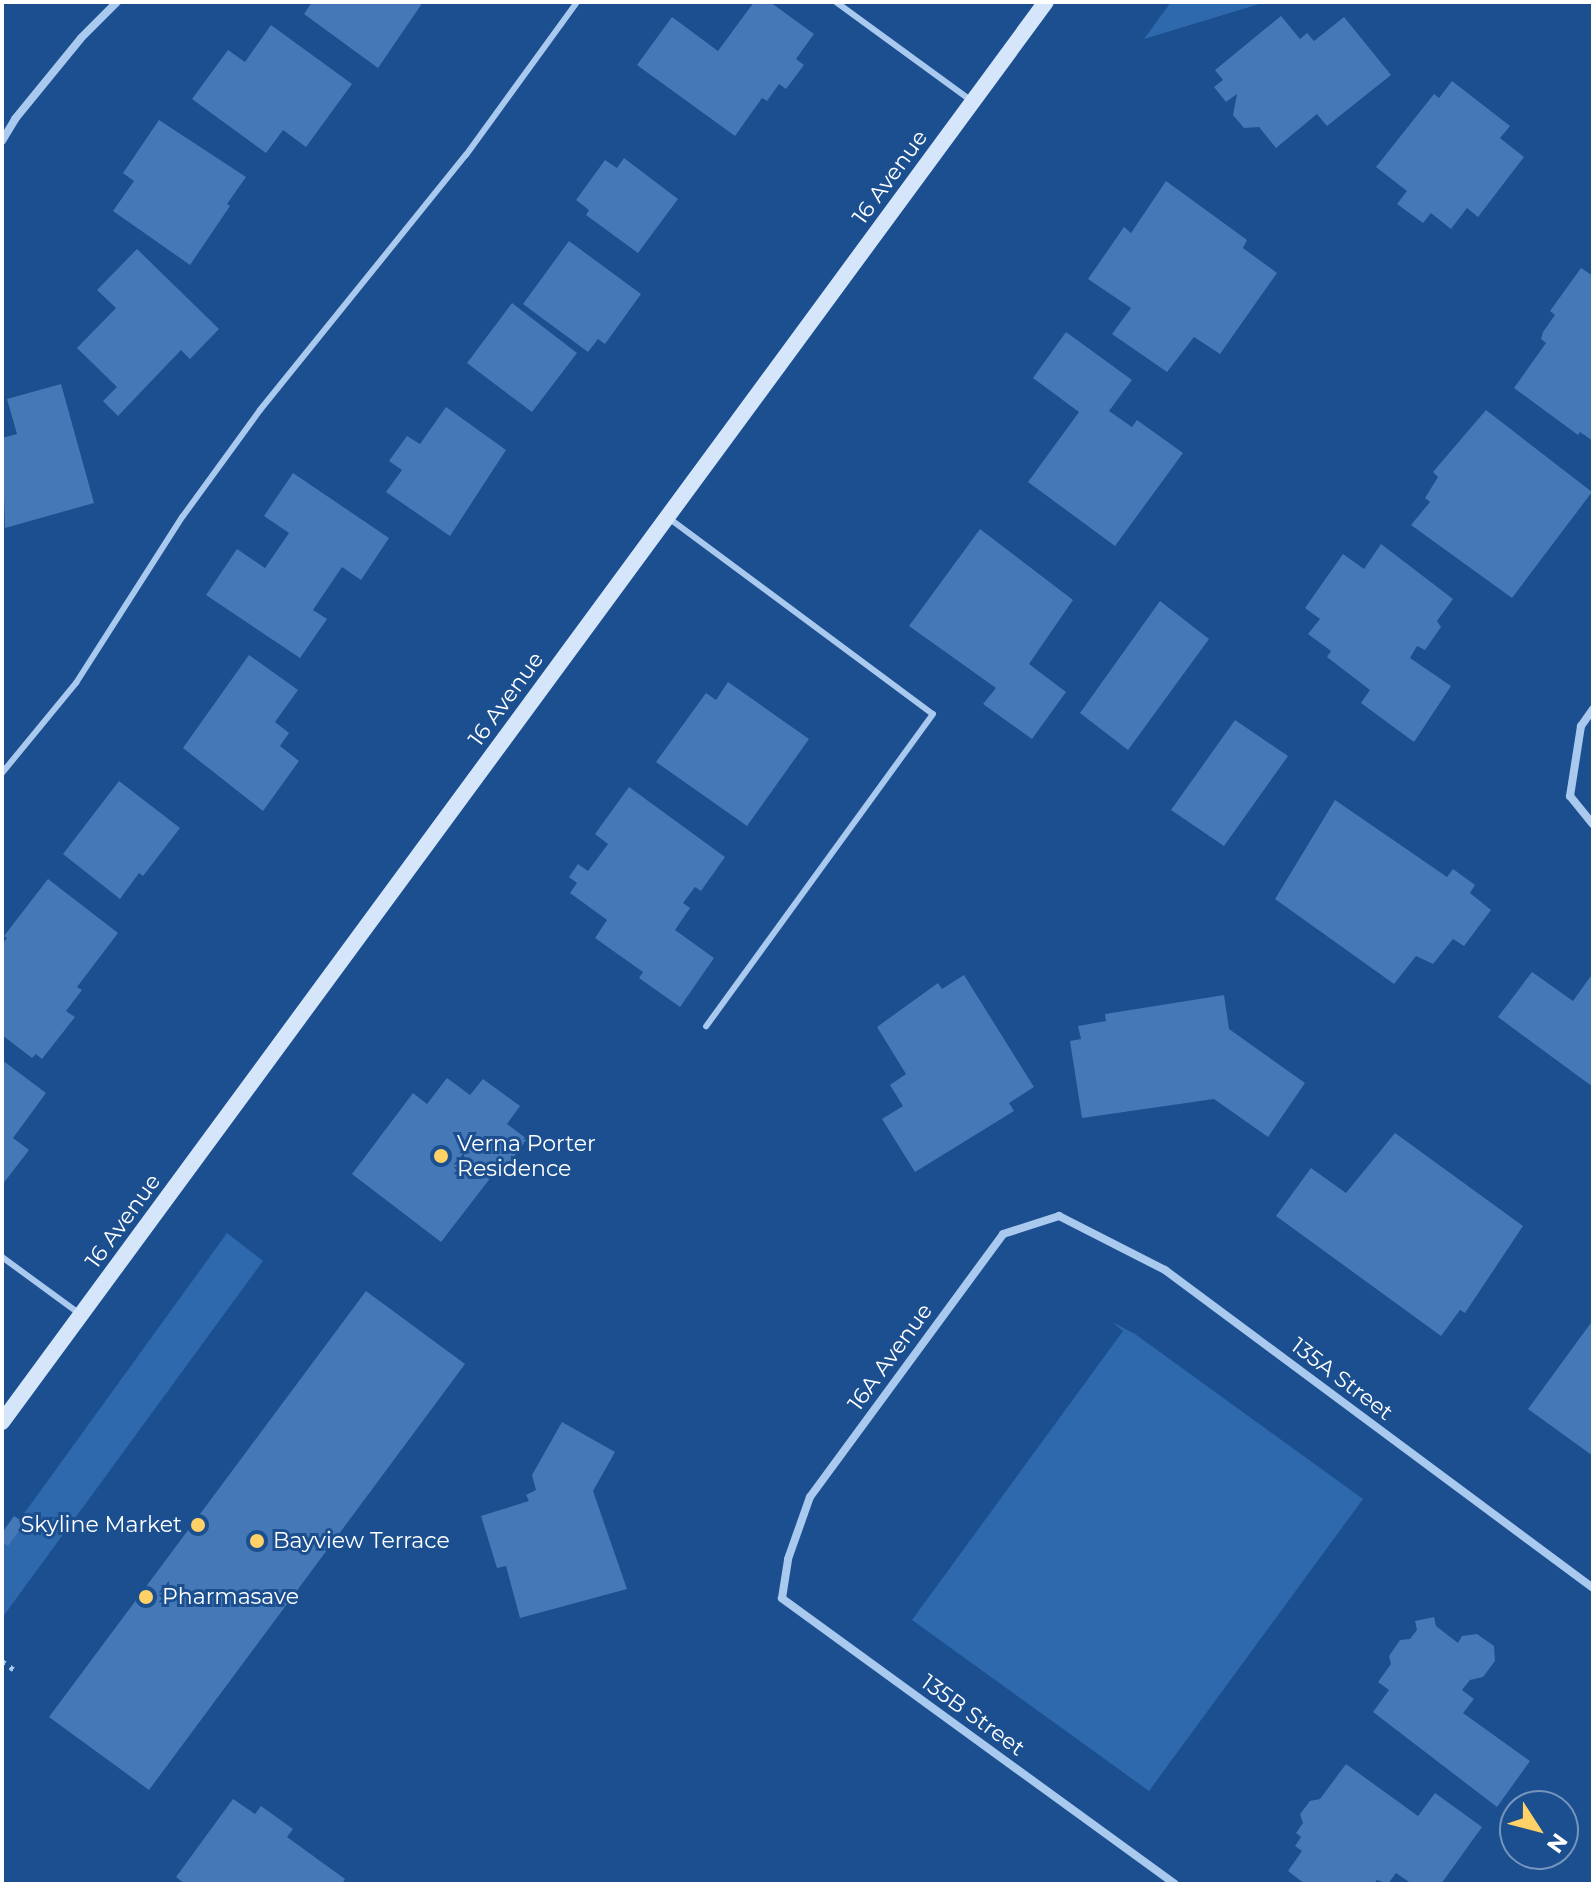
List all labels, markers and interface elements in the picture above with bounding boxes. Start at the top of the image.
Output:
street label: 16 Avenue [847,125,933,229]
street label: 16 Avenue [463,647,549,751]
place label: Verna Porter Residence [457,1130,596,1182]
marker: Verna Porter Residence [432,1147,450,1165]
street label: 16 Avenue [80,1169,166,1273]
street label: 16A Avenue [842,1298,938,1416]
street label: 135A Street [1286,1332,1398,1426]
place label: Skyline Market [21,1512,182,1538]
marker: Skyline Market [189,1516,207,1534]
place label: Bayview Terrace [273,1528,450,1554]
marker: Bayview Terrace [248,1532,266,1550]
place label: Pharmasave [162,1584,299,1610]
marker: Pharmasave [137,1588,155,1606]
street label: 135B Street [916,1669,1030,1761]
north arrow [1499,1790,1579,1870]
text: N [1541,1828,1573,1858]

